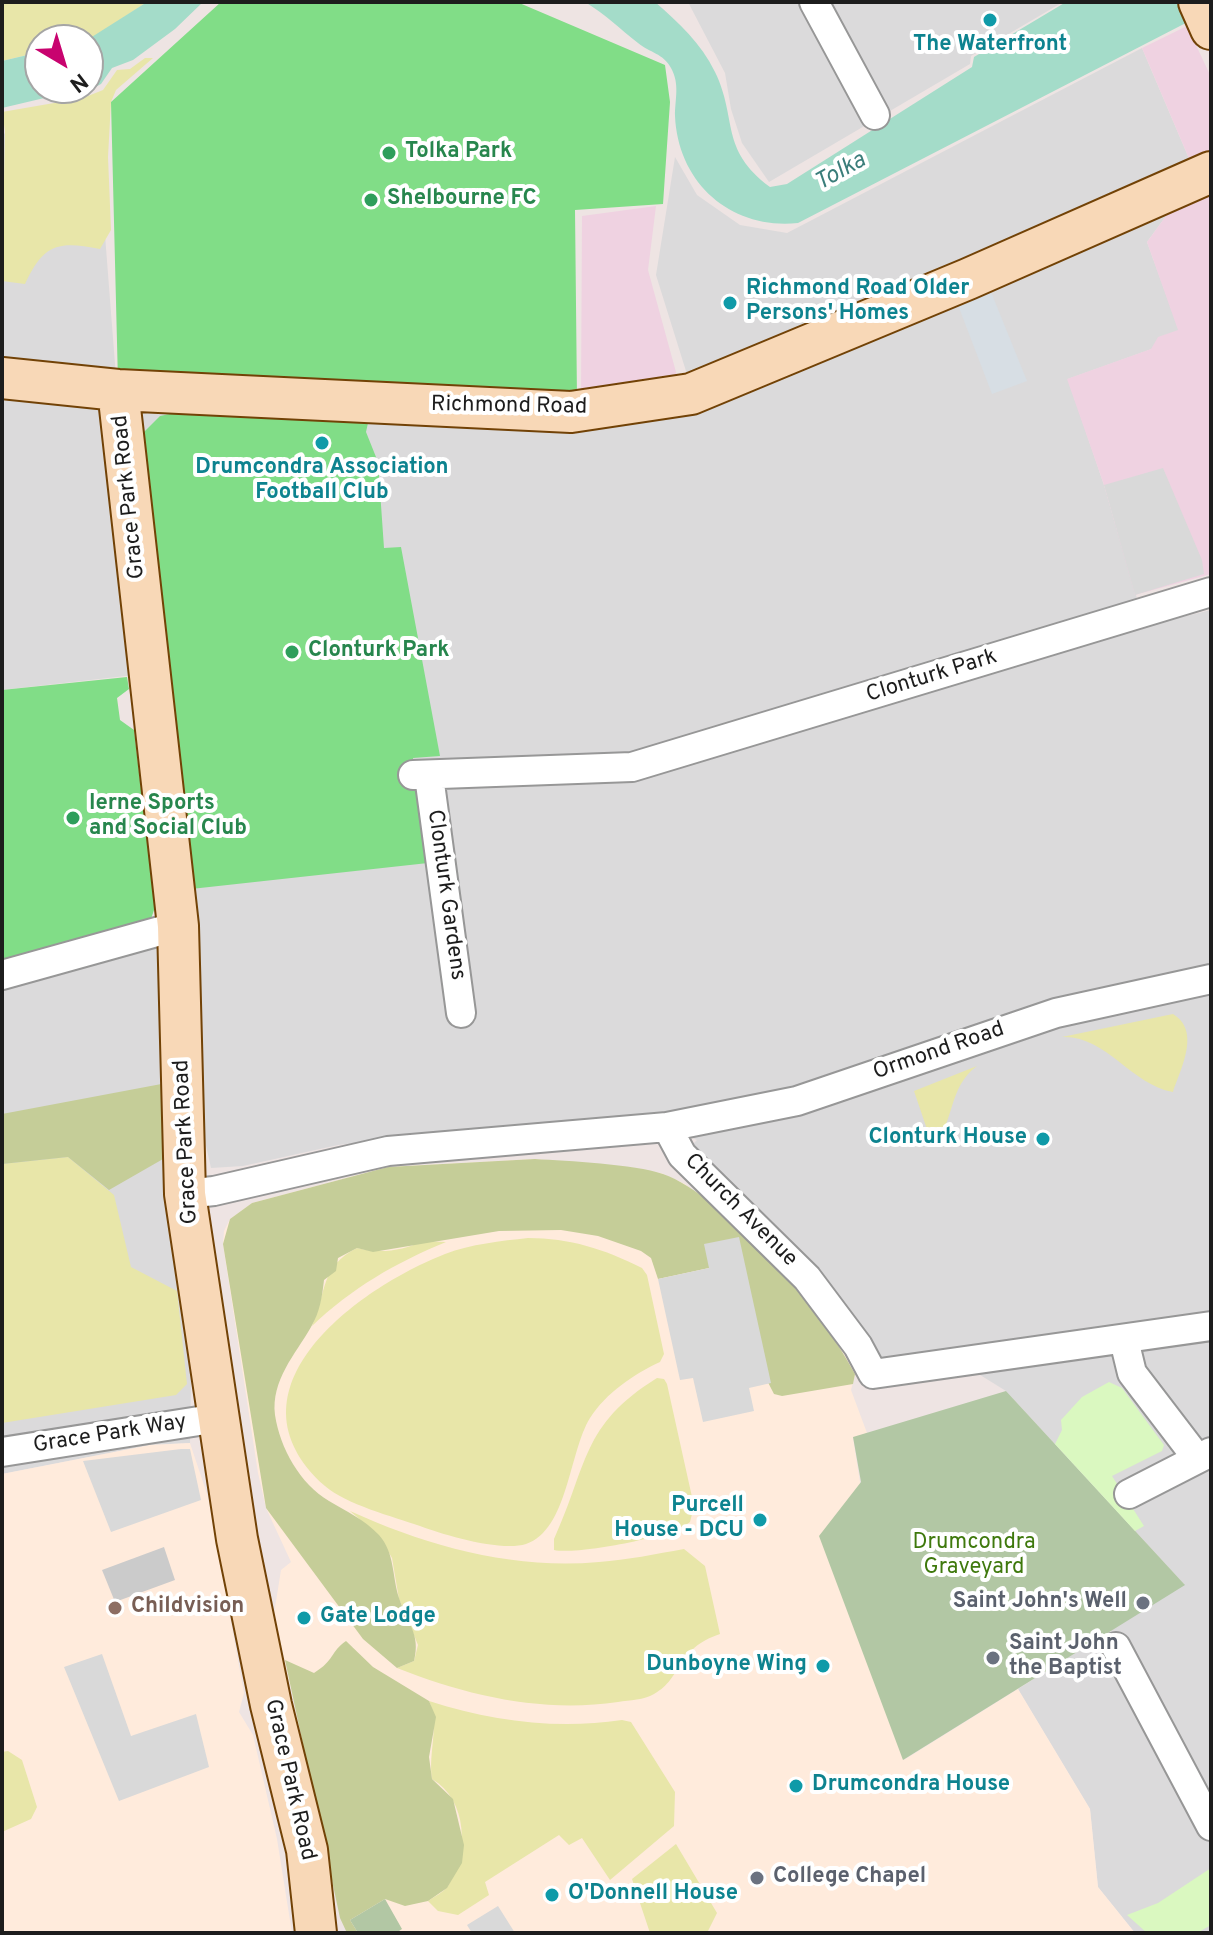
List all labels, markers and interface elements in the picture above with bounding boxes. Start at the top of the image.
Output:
marker: The Waterfront [981,11,999,29]
north arrow [24,24,104,104]
place label: The Waterfront [913,33,1067,59]
text: N [63,66,92,97]
place label: Tolka Park [405,140,512,166]
marker: Tolka Park [380,144,398,162]
water label: Tolka [810,147,872,199]
place label: Shelbourne FC [387,187,537,213]
marker: Shelbourne FC [362,191,380,209]
place label: Richmond Road Older Persons' Homes [746,277,969,328]
marker: Richmond Road Older Persons' Homes [721,294,739,312]
street label: Richmond Road [431,392,587,422]
street label: Grace Park Road [108,414,152,580]
marker: Drumcondra Association Football Club [313,434,331,452]
place label: Drumcondra Association Football Club [195,456,449,508]
place label: Clonturk Park [308,639,449,665]
marker: Clonturk Park [283,643,301,661]
street label: Clonturk Park [863,645,1001,709]
place label: Ierne Sports and Social Club [89,792,247,844]
street label: Clonturk Gardens [420,808,470,982]
marker: Ierne Sports and Social Club [64,809,82,827]
street label: Ormond Road [870,1017,1008,1087]
street label: Grace Park Road [170,1059,204,1225]
place label: Clonturk House [869,1126,1027,1152]
marker: Clonturk House [1034,1130,1052,1148]
street label: Church Avenue [678,1149,802,1273]
street label: Grace Park Way [31,1410,189,1460]
place label: Purcell House - DCU [614,1494,744,1546]
marker: Purcell House - DCU [751,1511,769,1529]
park label: Drumcondra Graveyard [912,1531,1036,1582]
place label: Saint John's Well [953,1590,1127,1616]
marker: Saint John's Well [1134,1594,1152,1612]
place label: Childvision [131,1595,244,1621]
marker: Childvision [106,1599,124,1617]
place label: Gate Lodge [320,1605,436,1631]
marker: Gate Lodge [295,1609,313,1627]
place label: Saint John the Baptist [1009,1632,1122,1684]
marker: Saint John the Baptist [984,1649,1002,1667]
place label: Dunboyne Wing [646,1653,807,1679]
marker: Dunboyne Wing [814,1657,832,1675]
street label: Grace Park Road [258,1697,320,1863]
place label: Drumcondra House [812,1773,1010,1799]
marker: Drumcondra House [787,1777,805,1795]
place label: College Chapel [773,1865,926,1891]
marker: College Chapel [748,1869,766,1887]
place label: O'Donnell House [568,1882,738,1908]
marker: O'Donnell House [543,1886,561,1904]

